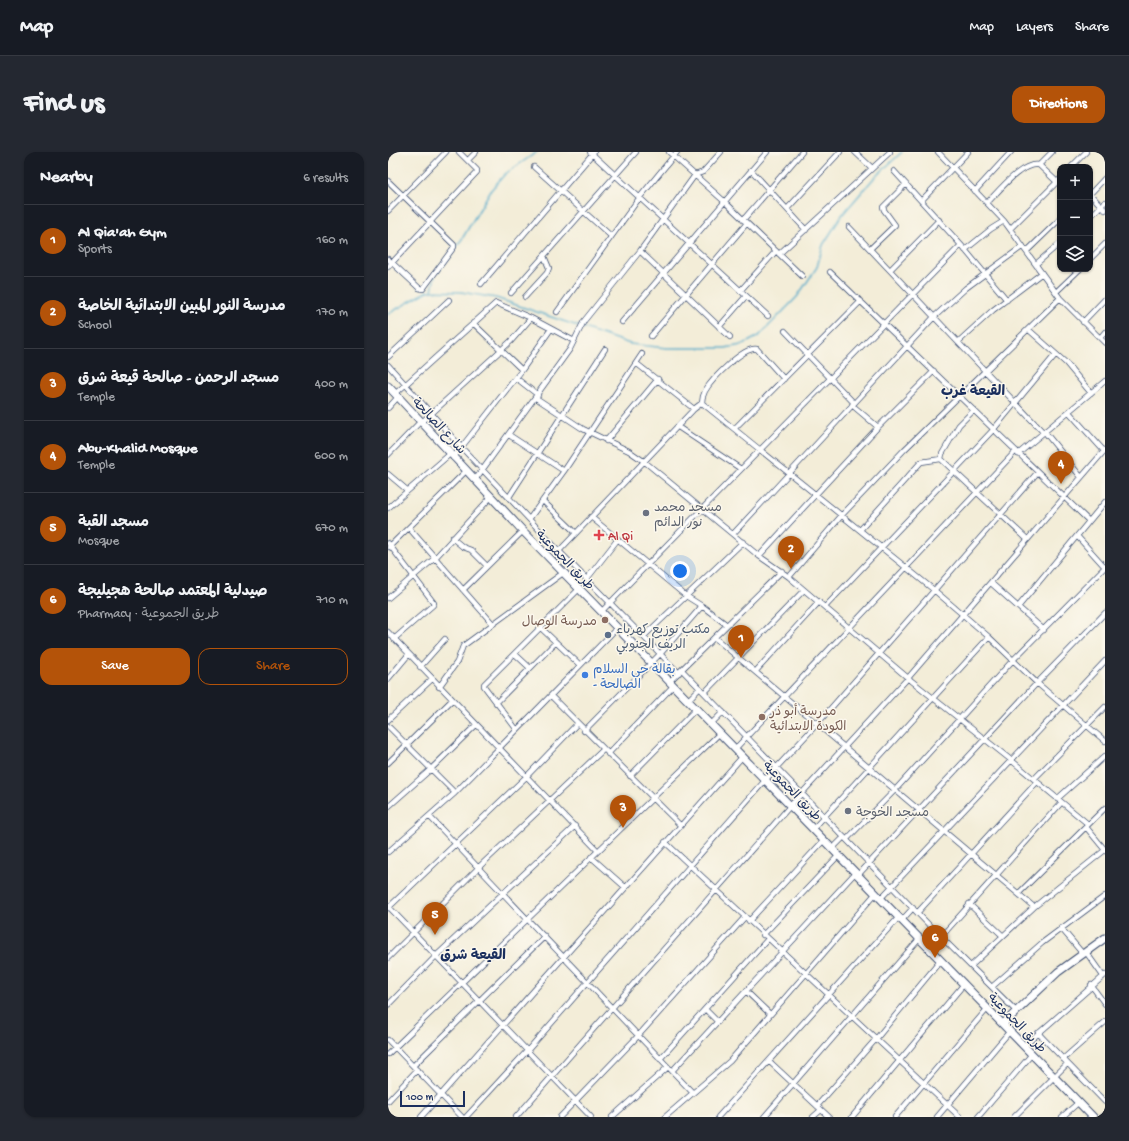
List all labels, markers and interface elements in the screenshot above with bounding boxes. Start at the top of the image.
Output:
text: Map [20,16,53,39]
text: Map [970,19,994,36]
text: Layers [1016,19,1053,36]
text: Share [1075,19,1109,36]
button: Directions [1012,86,1105,123]
text: Find us [24,88,104,121]
map controls [1057,164,1093,272]
button: + [1057,164,1093,200]
text: Nearby [40,168,93,188]
text: 6 results [303,171,348,186]
button: − [1057,200,1093,236]
text: Al Qia'ah Gym [78,224,167,242]
text: 1 [50,233,56,248]
text: 160 m [316,233,348,248]
button: layers [1057,236,1093,272]
text: Sports [78,242,112,257]
text: مدرسة النور المبين الابتدائية الخاصة [78,298,286,316]
text: 2 [50,305,56,320]
text: 170 m [316,305,348,320]
text: School [78,318,112,333]
text: مسجد الرحمن - صالحة قيعة شرق [78,370,279,388]
text: 3 [50,377,56,392]
text: 400 m [315,377,348,392]
district label: القيعة غرب [941,384,1005,401]
text: Temple [78,390,115,405]
street label: شارع الصالحة [408,395,468,458]
text: Abu-Khalid Mosque [78,440,198,458]
text: 4 [50,449,56,464]
text: 600 m [314,449,348,464]
pin: 4 [1048,451,1074,484]
text: Temple [78,458,115,473]
place label: مسجد محمد نور الدائم [654,501,722,532]
marker: مسجد محمد نور الدائم [641,508,651,518]
text: مسجد القبة [78,514,149,532]
text: 5 [50,521,56,536]
text: 670 m [315,521,348,536]
street label: طريق الجموعية [532,528,597,594]
marker: Al Qi [593,529,605,541]
place label: Al Qi [608,530,633,545]
text: Mosque [78,534,119,549]
pin: 2 [778,536,804,569]
your location [670,561,690,581]
text: صيدلية المعتمد صالحة هجيليجة [78,583,268,601]
text: 6 [50,593,56,608]
text: 710 m [316,593,348,608]
text: Pharmacy · طريق الجموعية [78,607,219,622]
place label: مدرسة الوصال [522,615,597,630]
marker: مدرسة الوصال [600,615,610,625]
place label: مكتب توزيع كهرباء الريف الجنوبي [616,623,710,655]
pin: 1 [728,625,754,658]
marker: مكتب توزيع كهرباء الريف الجنوبي [603,630,613,640]
button: Save [40,648,190,685]
button: Share [198,648,348,685]
place label: بقالة حي السلام - الصالحة [593,663,675,693]
marker: بقالة حي السلام - الصالحة [580,670,590,680]
place label: مدرسة أبو ذر الكودة الابتدائية [769,703,846,735]
marker: مدرسة أبو ذر الكودة الابتدائية [757,712,767,722]
street label: طريق الجموعية [759,759,824,825]
pin: 3 [610,795,636,828]
marker: مسجد الخوجة [843,806,853,816]
place label: مسجد الخوجة [856,806,929,821]
pin: 5 [422,902,448,935]
pin: 6 [922,925,948,958]
district label: القيعة شرق [440,948,506,965]
street label: طريق الجموعية [984,991,1049,1057]
scale bar [400,1089,465,1108]
text: 100 m [406,1092,433,1104]

